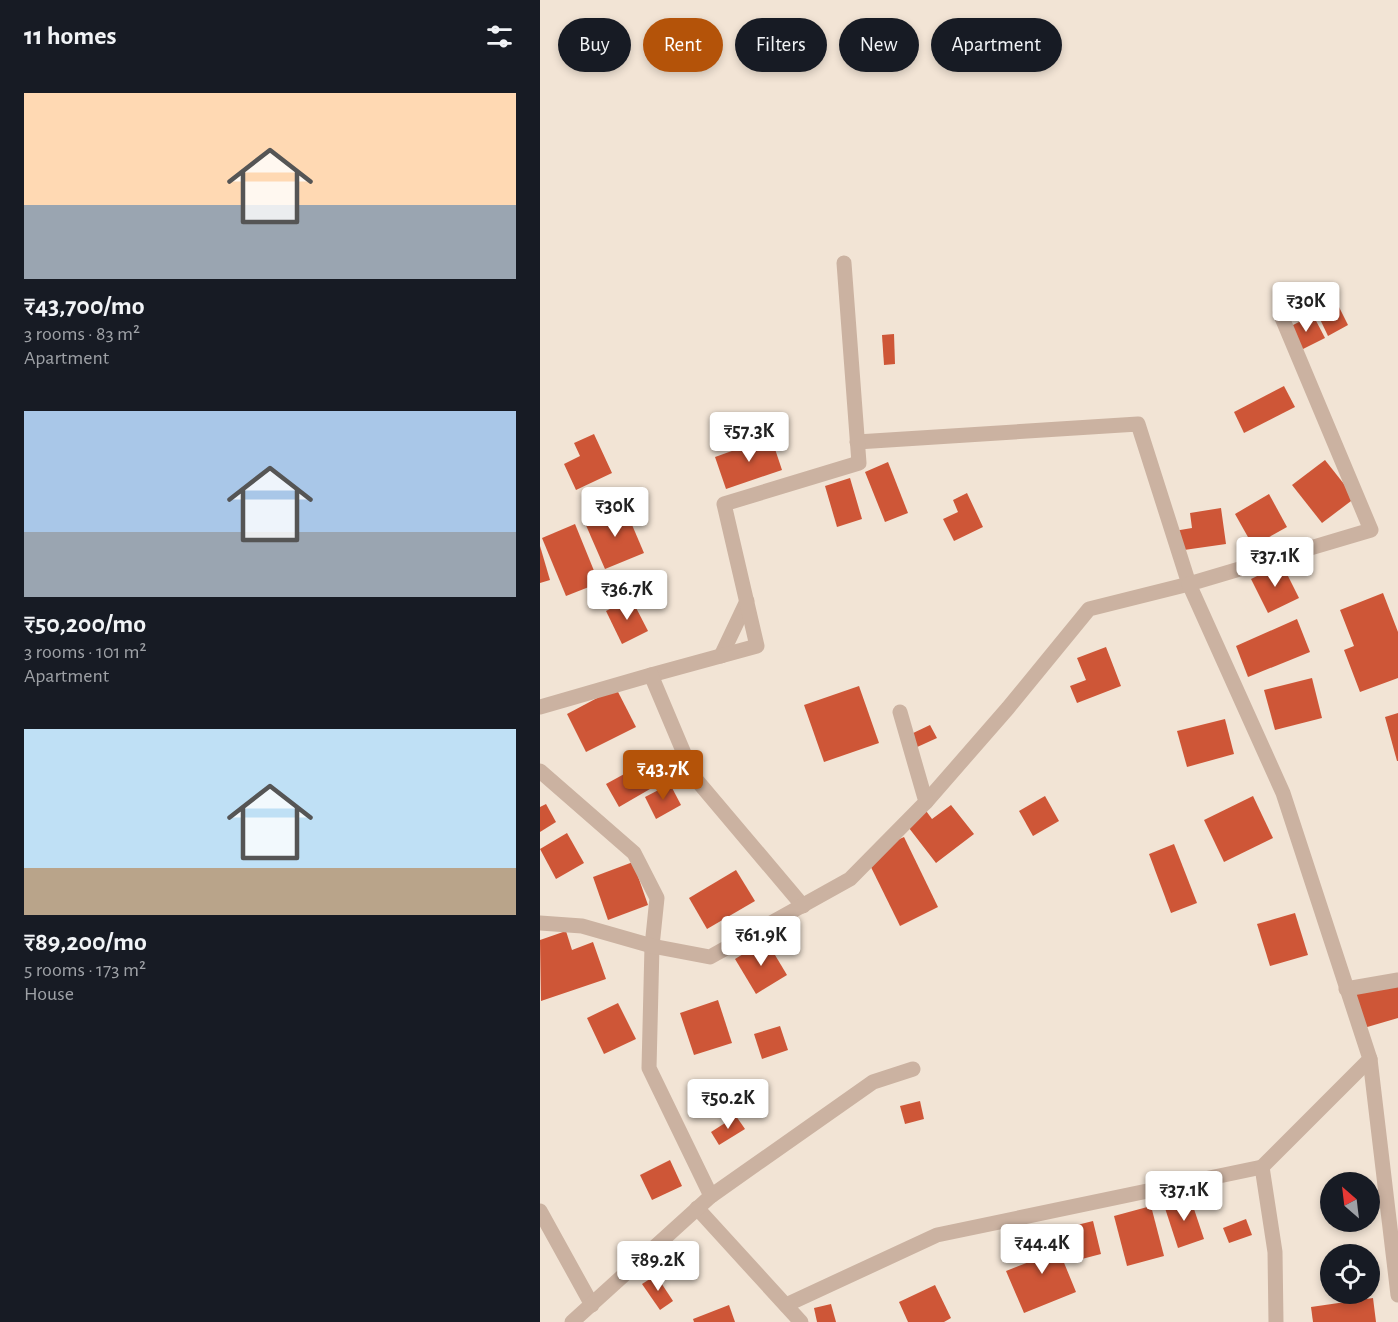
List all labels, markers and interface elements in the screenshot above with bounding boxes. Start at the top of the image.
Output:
chip: Buy [558,18,631,72]
chip: Rent [643,18,723,72]
chip: Filters [735,18,827,72]
chip: New [839,18,919,72]
chip: Apartment [931,18,1062,72]
icon: filters [483,20,516,53]
text: 11 homes [24,23,116,49]
icon: home [216,132,324,240]
pin: ₹30K [1270,282,1342,333]
text: ₹30K [1286,291,1326,311]
text: ₹43,700/mo [24,293,145,319]
text: 3 rooms · 83 m² [24,324,140,344]
text: Apartment [24,348,109,368]
pin: ₹57.3K [700,412,798,463]
text: ₹57.3K [724,421,774,441]
icon: home [216,450,324,558]
pin: ₹30K [579,487,651,538]
text: ₹30K [595,496,635,516]
pin: ₹37.1K [1226,537,1324,588]
text: ₹37.1K [1250,546,1300,566]
pin: ₹36.7K [578,570,676,621]
text: ₹36.7K [601,579,653,599]
text: ₹50,200/mo [24,611,146,637]
text: 3 rooms · 101 m² [24,642,147,662]
text: Apartment [24,666,109,686]
pin: ₹43.7K [614,750,712,801]
text: ₹43.7K [637,759,689,779]
icon: home [216,768,324,876]
pin: ₹61.9K [712,916,810,967]
text: ₹61.9K [735,925,787,945]
text: ₹89,200/mo [24,929,147,955]
text: 5 rooms · 173 m² [24,960,146,980]
text: House [24,984,74,1004]
pin: ₹50.2K [679,1079,777,1130]
text: ₹50.2K [701,1088,755,1108]
pin: ₹37.1K [1135,1171,1233,1222]
north arrow [1320,1172,1380,1232]
map controls [1320,1172,1380,1304]
text: ₹37.1K [1159,1180,1209,1200]
pin: ₹44.4K [993,1224,1091,1275]
text: ₹44.4K [1015,1233,1069,1253]
pin: ₹89.2K [609,1241,707,1292]
button: locate [1320,1244,1380,1304]
text: ₹89.2K [631,1250,685,1270]

